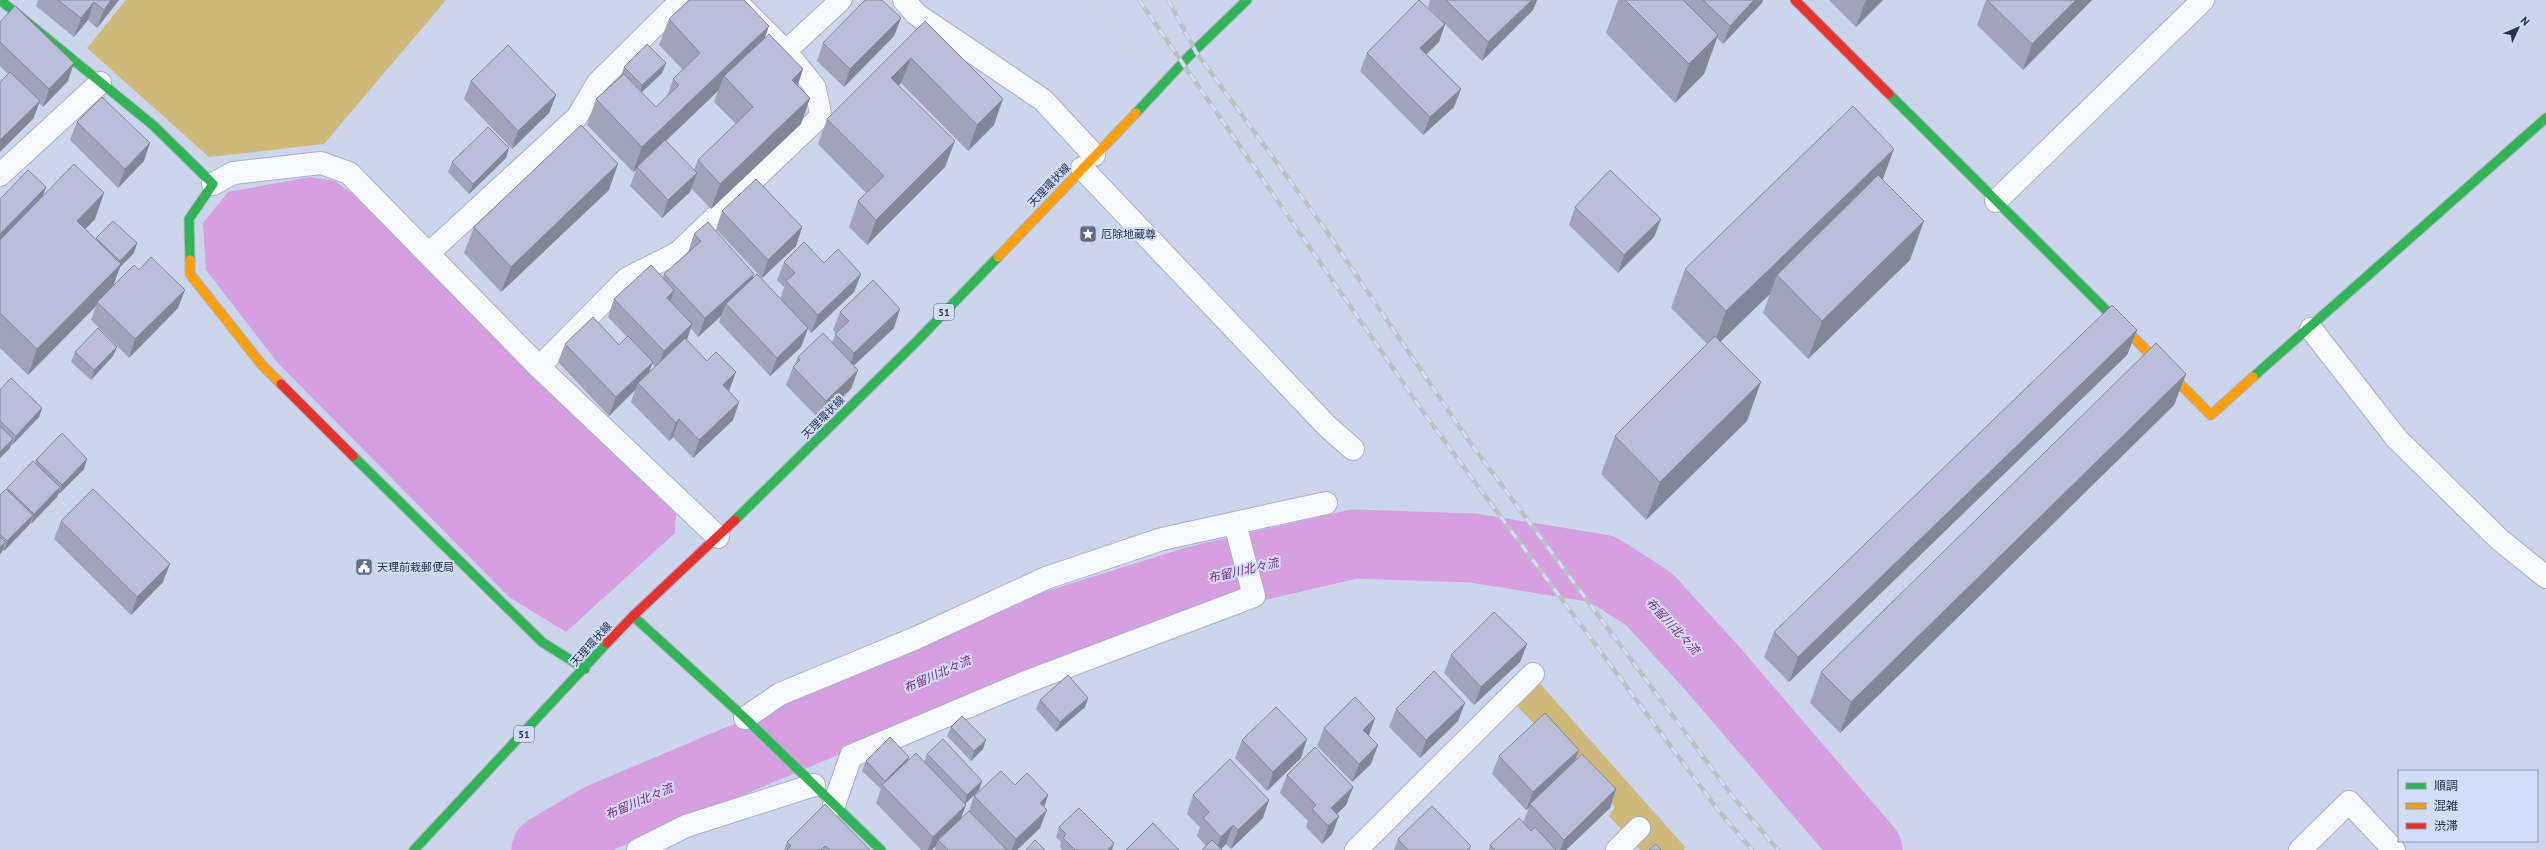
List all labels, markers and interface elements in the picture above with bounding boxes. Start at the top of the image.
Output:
north arrow [2498,8,2538,48]
text: N [2518,14,2533,29]
street label: 天理環状線 [1025,160,1073,210]
place icon: 厄除地蔵尊 [1078,224,1098,244]
place label: 厄除地蔵尊 [1101,227,1156,241]
road number: 51 [934,304,954,320]
street label: 天理環状線 [799,393,847,441]
water label: 布留川北々流 [1206,554,1282,585]
public building icon: 天理前栽郵便局 [354,557,374,577]
place label: 天理前栽郵便局 [377,560,454,574]
water label: 布留川北々流 [1643,595,1704,659]
street label: 天理環状線 [567,619,615,669]
water label: 布留川北々流 [901,652,975,695]
road number: 51 [514,726,534,742]
legend [2398,770,2538,842]
text: 順調 [2434,778,2458,793]
water label: 布留川北々流 [603,779,677,822]
text: 混雑 [2434,798,2458,813]
text: 渋滞 [2434,818,2458,833]

